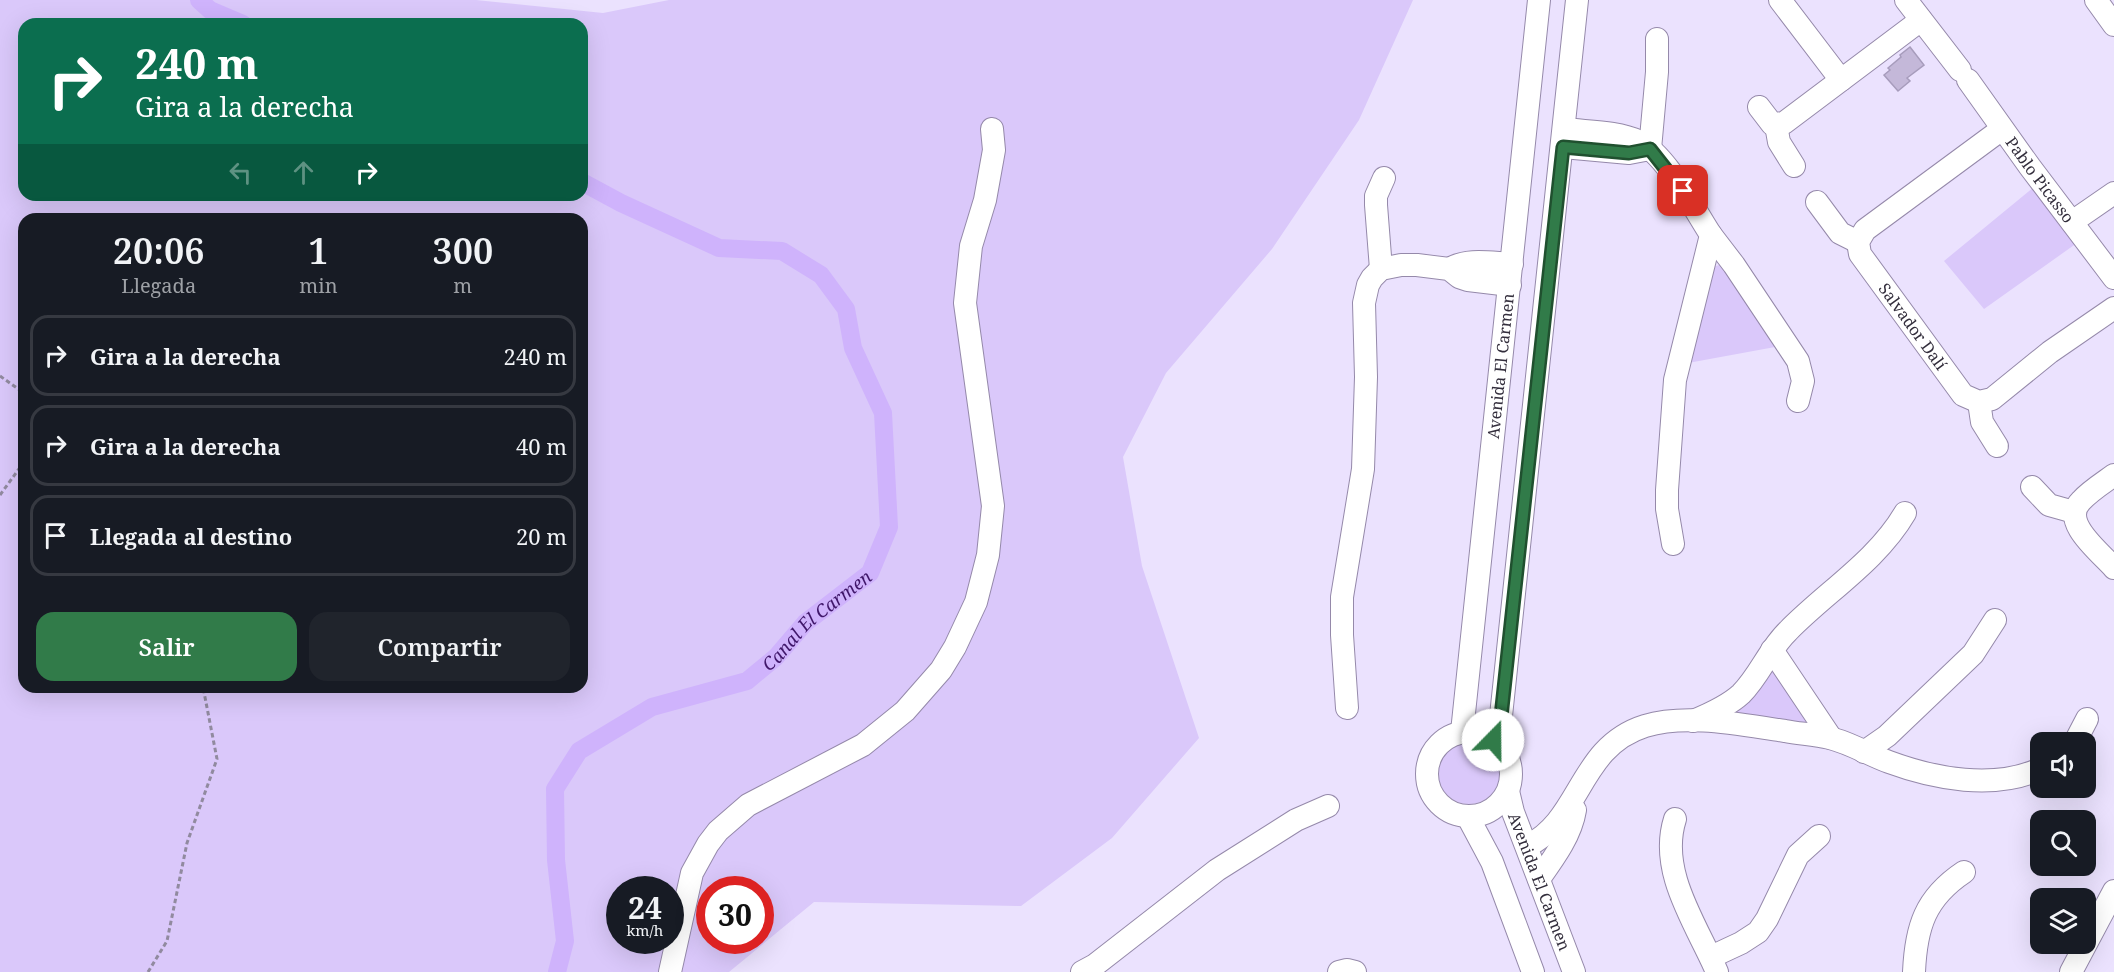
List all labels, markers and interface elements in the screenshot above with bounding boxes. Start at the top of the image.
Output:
text: 240 m [135,34,259,91]
icon: right [36,42,114,120]
text: Gira a la derecha [135,88,354,125]
street label: Pablo Picasso [2001,132,2079,227]
icon: left [224,156,257,189]
icon: ahead [287,156,320,189]
icon: right [350,156,383,189]
pin [1657,165,1708,216]
icon: arrive [1666,174,1699,207]
text: 20:06 [113,226,205,275]
text: 1 [308,226,329,275]
text: 300 [432,226,493,275]
text: Llegada [121,272,196,299]
text: min [299,272,338,299]
text: m [453,272,472,299]
street label: Salvador Dalí [1874,279,1952,374]
street label: Avenida El Carmen [1482,292,1519,440]
icon: right [39,339,72,372]
text: Gira a la derecha [90,341,281,371]
text: 240 m [504,341,567,371]
icon: right [39,429,72,462]
text: Gira a la derecha [90,431,281,461]
text: 40 m [516,431,567,461]
icon: arrive [39,519,72,552]
text: Llegada al destino [90,521,292,551]
text: 20 m [516,521,567,551]
water label: Canal El Carmen [757,564,876,676]
button: Salir [36,612,297,681]
button: Compartir [309,612,570,681]
position arrow [1461,708,1525,772]
map controls [2030,732,2096,954]
button: sound [2030,732,2096,798]
street label: Avenida El Carmen [1503,809,1576,954]
button: search [2030,810,2096,876]
speed limit sign: 30 [696,876,774,954]
text: 24 [628,887,662,928]
button: layers [2030,888,2096,954]
text: km/h [627,920,663,940]

